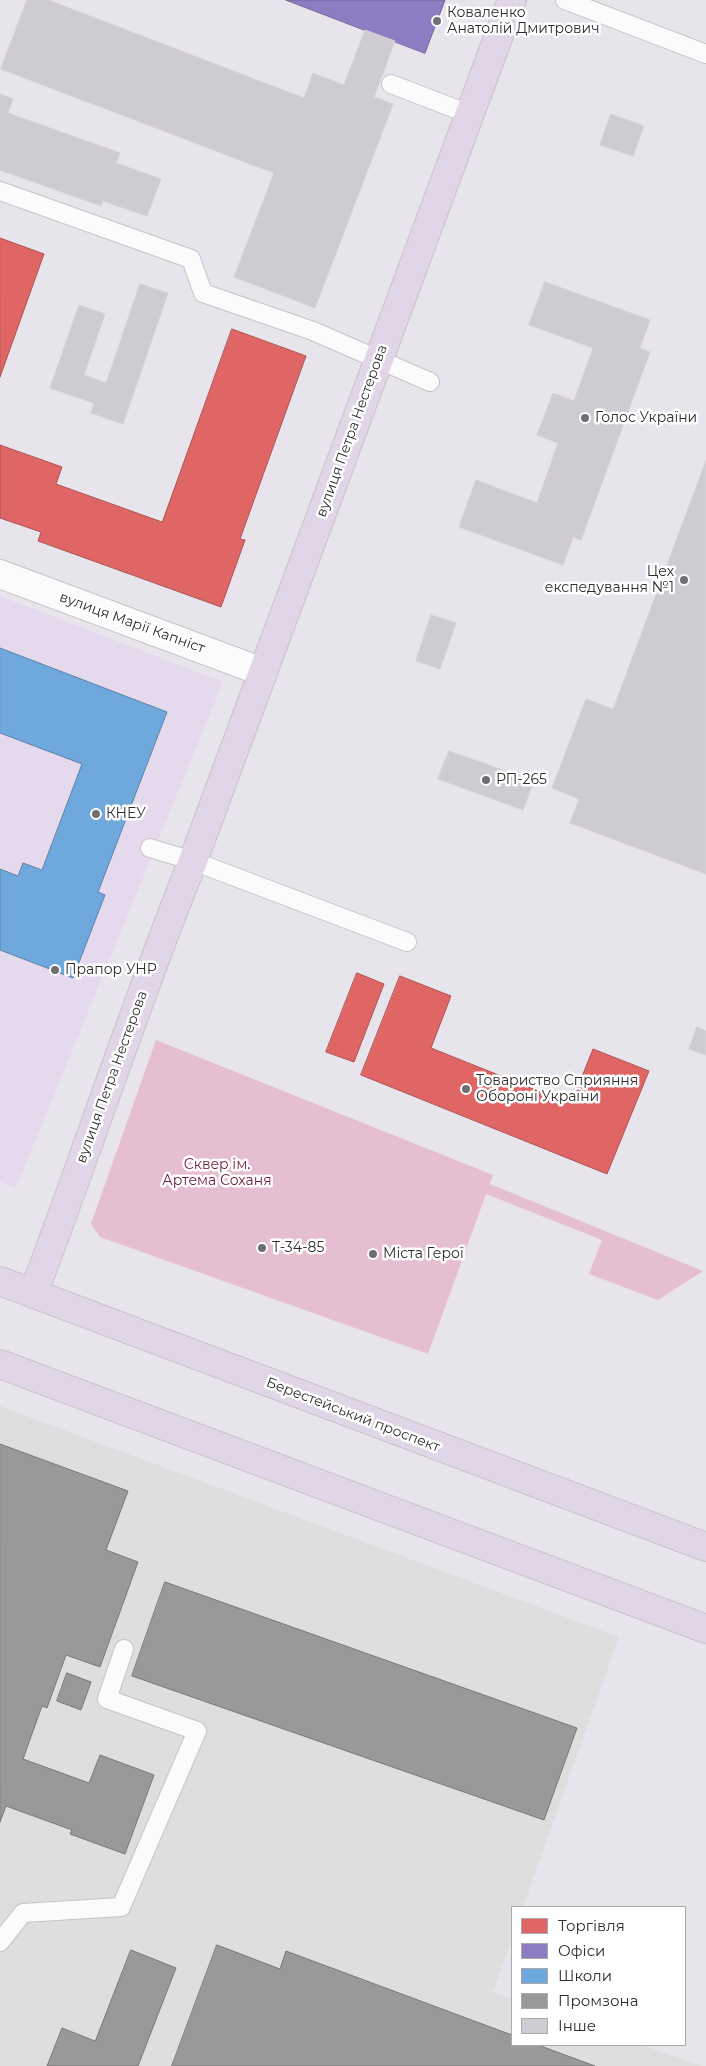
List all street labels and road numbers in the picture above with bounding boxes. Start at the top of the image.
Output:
street label: вулиця Петра Нестерова [313,343,391,519]
street label: вулиця Марії Капніст [57,589,207,657]
street label: вулиця Петра Нестерова [73,989,151,1165]
street label: Берестейський проспект [264,1374,442,1456]

